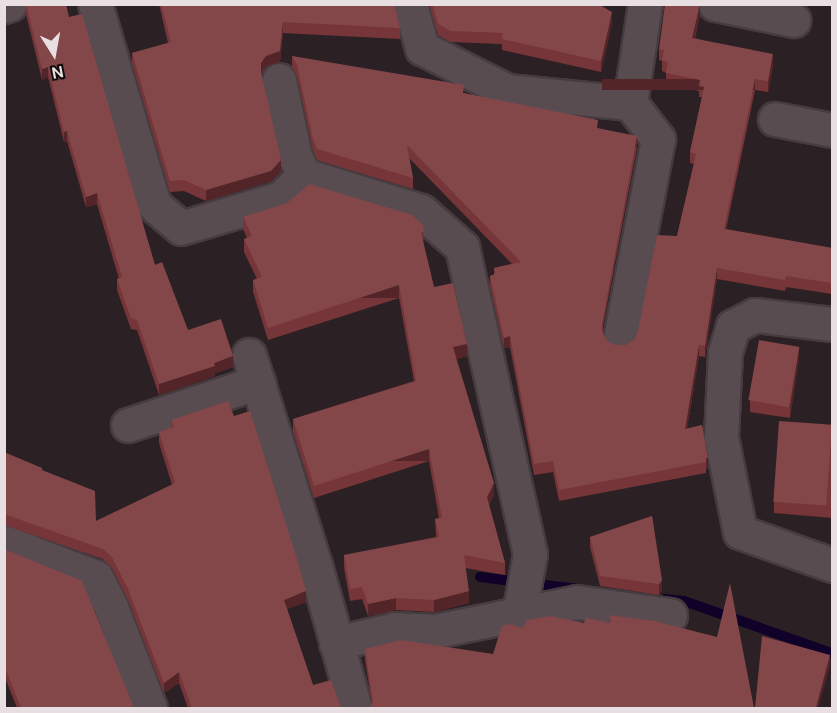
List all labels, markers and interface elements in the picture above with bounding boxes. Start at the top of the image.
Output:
north arrow [24,24,84,84]
text: N [50,61,65,84]

